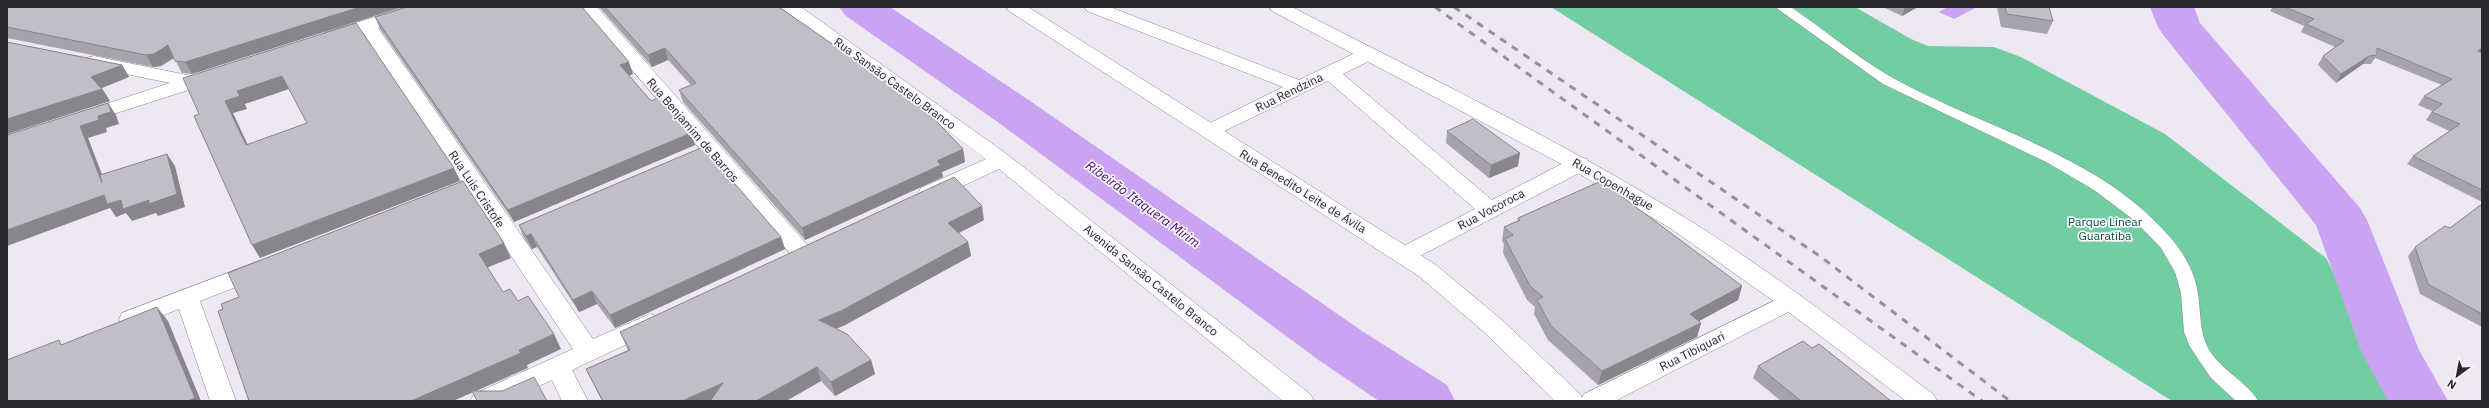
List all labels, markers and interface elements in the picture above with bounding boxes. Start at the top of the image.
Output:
street label: Rua Sansão Castelo Branco [831,34,959,132]
street label: Rua Rendzina [1253,69,1326,115]
street label: Rua Benjamim de Barros [644,75,742,185]
street label: Rua Benedito Leite de Ávila [1237,146,1370,237]
street label: Rua Luis Cristofe [446,148,509,231]
street label: Rua Copenhague [1570,155,1657,213]
water label: Ribeirão Itaquera Mirim [1082,157,1204,251]
street label: Rua Vocoroca [1455,185,1528,233]
park label: Parque Linear Guaratiba [2068,214,2143,243]
street label: Avenida Sansão Castelo Branco [1081,221,1222,339]
street label: Rua Tibiquari [1657,328,1727,374]
north arrow [2437,356,2477,396]
text: N [2445,376,2459,393]

